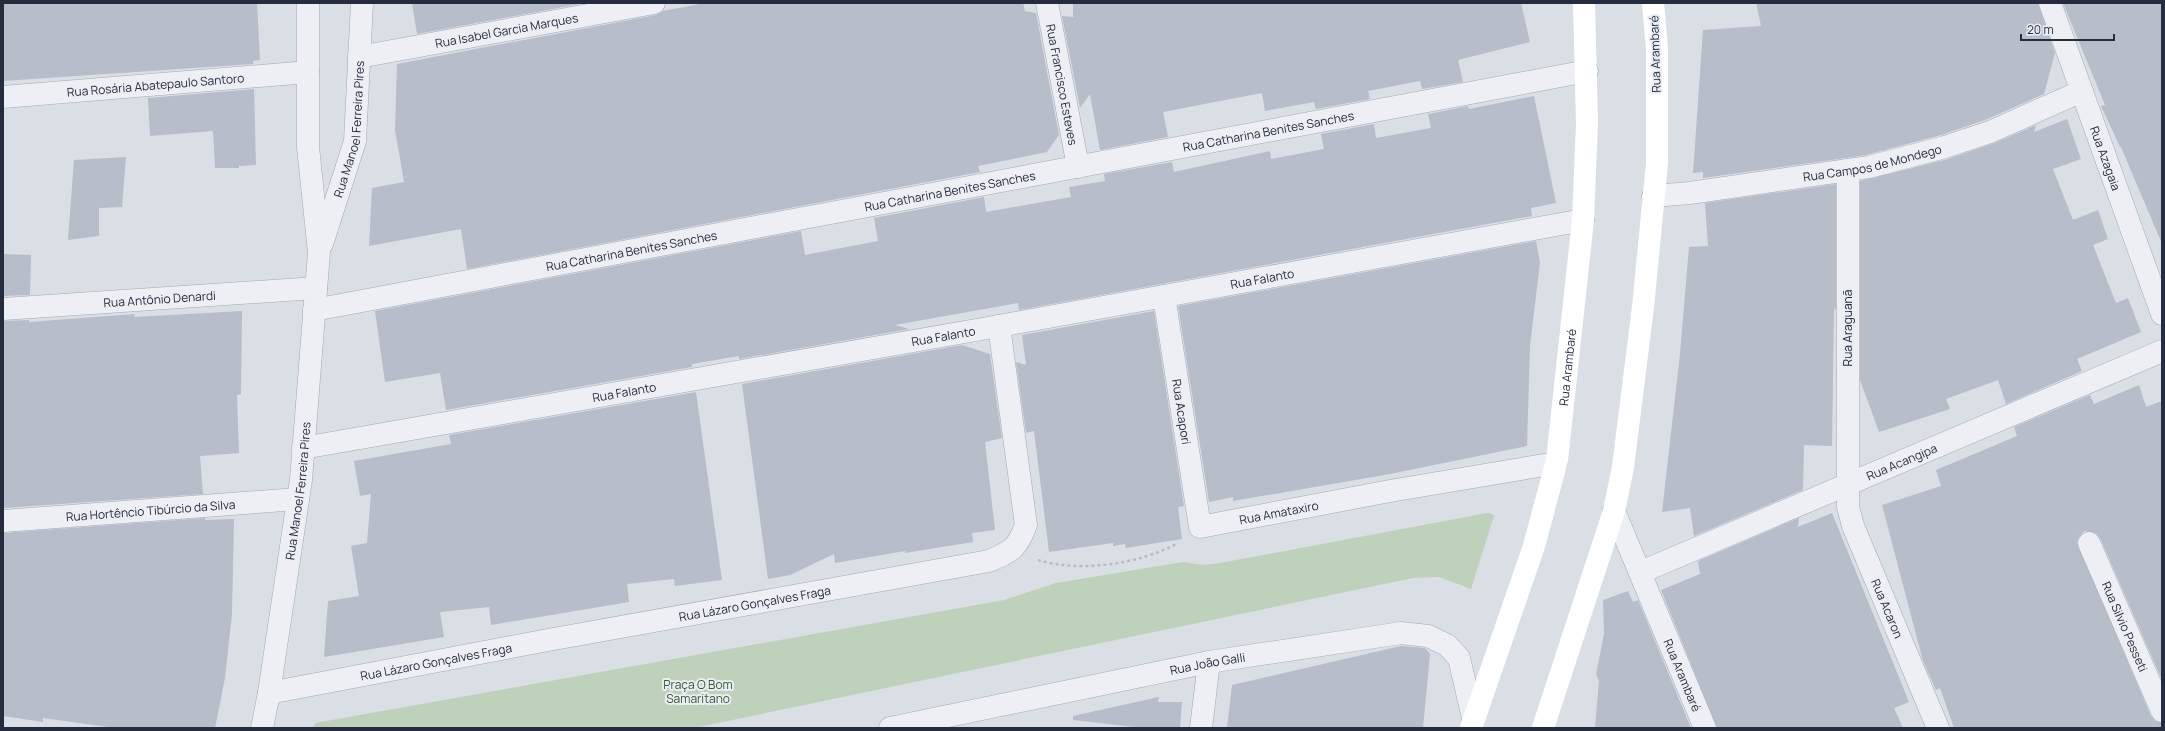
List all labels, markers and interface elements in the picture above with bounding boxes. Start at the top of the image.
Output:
street label: Rua Isabel Garcia Marques [434,9,580,51]
street label: Rua Arambaré [1645,15,1665,93]
scale bar [2021,16,2114,42]
text: 20 m [2027,21,2054,38]
street label: Rua Francisco Esteves [1043,23,1082,147]
street label: Rua Manoel Ferreira Pires [329,60,368,199]
street label: Rua Rosária Abatepaulo Santoro [66,69,245,100]
street label: Rua Catharina Benites Sanches [1181,106,1355,155]
street label: Rua Azagaia [2087,124,2125,193]
street label: Rua Campos de Mondego [1802,140,1943,185]
street label: Rua Catharina Benites Sanches [863,166,1037,215]
street label: Rua Catharina Benites Sanches [544,226,718,275]
street label: Rua Falanto [1229,264,1295,292]
street label: Rua Antônio Denardi [103,286,216,311]
street label: Rua Araguanã [1839,290,1856,366]
street label: Rua Falanto [910,322,977,350]
street label: Rua Arambaré [1554,328,1580,407]
street label: Rua Falanto [591,378,657,406]
street label: Rua Acapori [1169,378,1196,446]
street label: Rua Manoel Ferreira Pires [281,421,314,561]
street label: Rua Acangipa [1863,439,1940,484]
street label: Rua Hortêncio Tibúrcio da Silva [65,495,236,525]
street label: Rua Amataxiro [1238,496,1320,528]
street label: Rua Acaron [1868,576,1908,641]
street label: Rua Silvio Pesseti [2098,579,2152,674]
street label: Rua Lázaro Gonçalves Fraga [677,581,832,625]
street label: Rua Arambaré [1660,636,1706,714]
street label: Rua Lázaro Gonçalves Fraga [359,639,513,684]
street label: Rua João Galli [1168,648,1246,678]
park label: Praça O Bom Samaritano [663,676,733,707]

